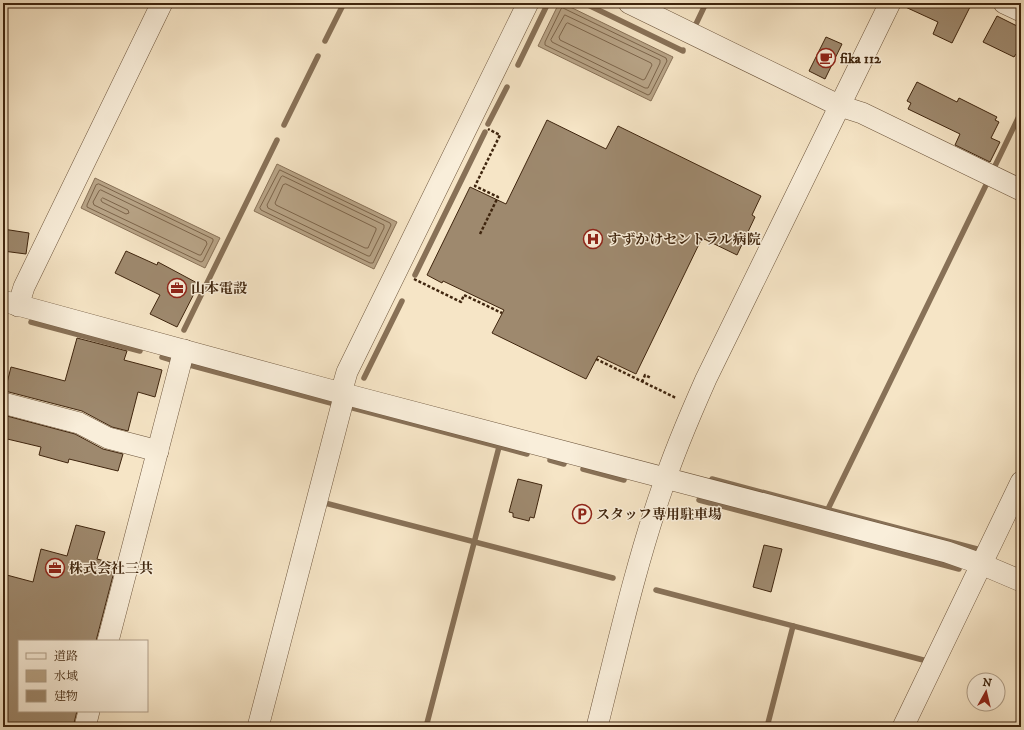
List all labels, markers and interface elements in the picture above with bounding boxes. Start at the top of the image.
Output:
cafe icon: fika 112 [815,47,837,69]
place label: fika 112 [840,50,882,68]
hospital icon: すずかけセントラル病院 [582,228,604,250]
place label: すずかけセントラル病院 [607,231,761,249]
office icon: 山本電設 [166,277,188,299]
place label: 山本電設 [191,280,247,298]
parking icon: スタッフ専用駐車場 [571,503,593,525]
place label: スタッフ専用駐車場 [596,506,722,524]
office icon: 株式会社三共 [44,557,66,579]
place label: 株式会社三共 [69,560,153,578]
legend [18,640,148,712]
text: 道路 [54,649,78,664]
text: 水域 [54,669,78,684]
north arrow [966,672,1006,712]
text: N [982,676,993,691]
text: 建物 [54,689,78,704]

